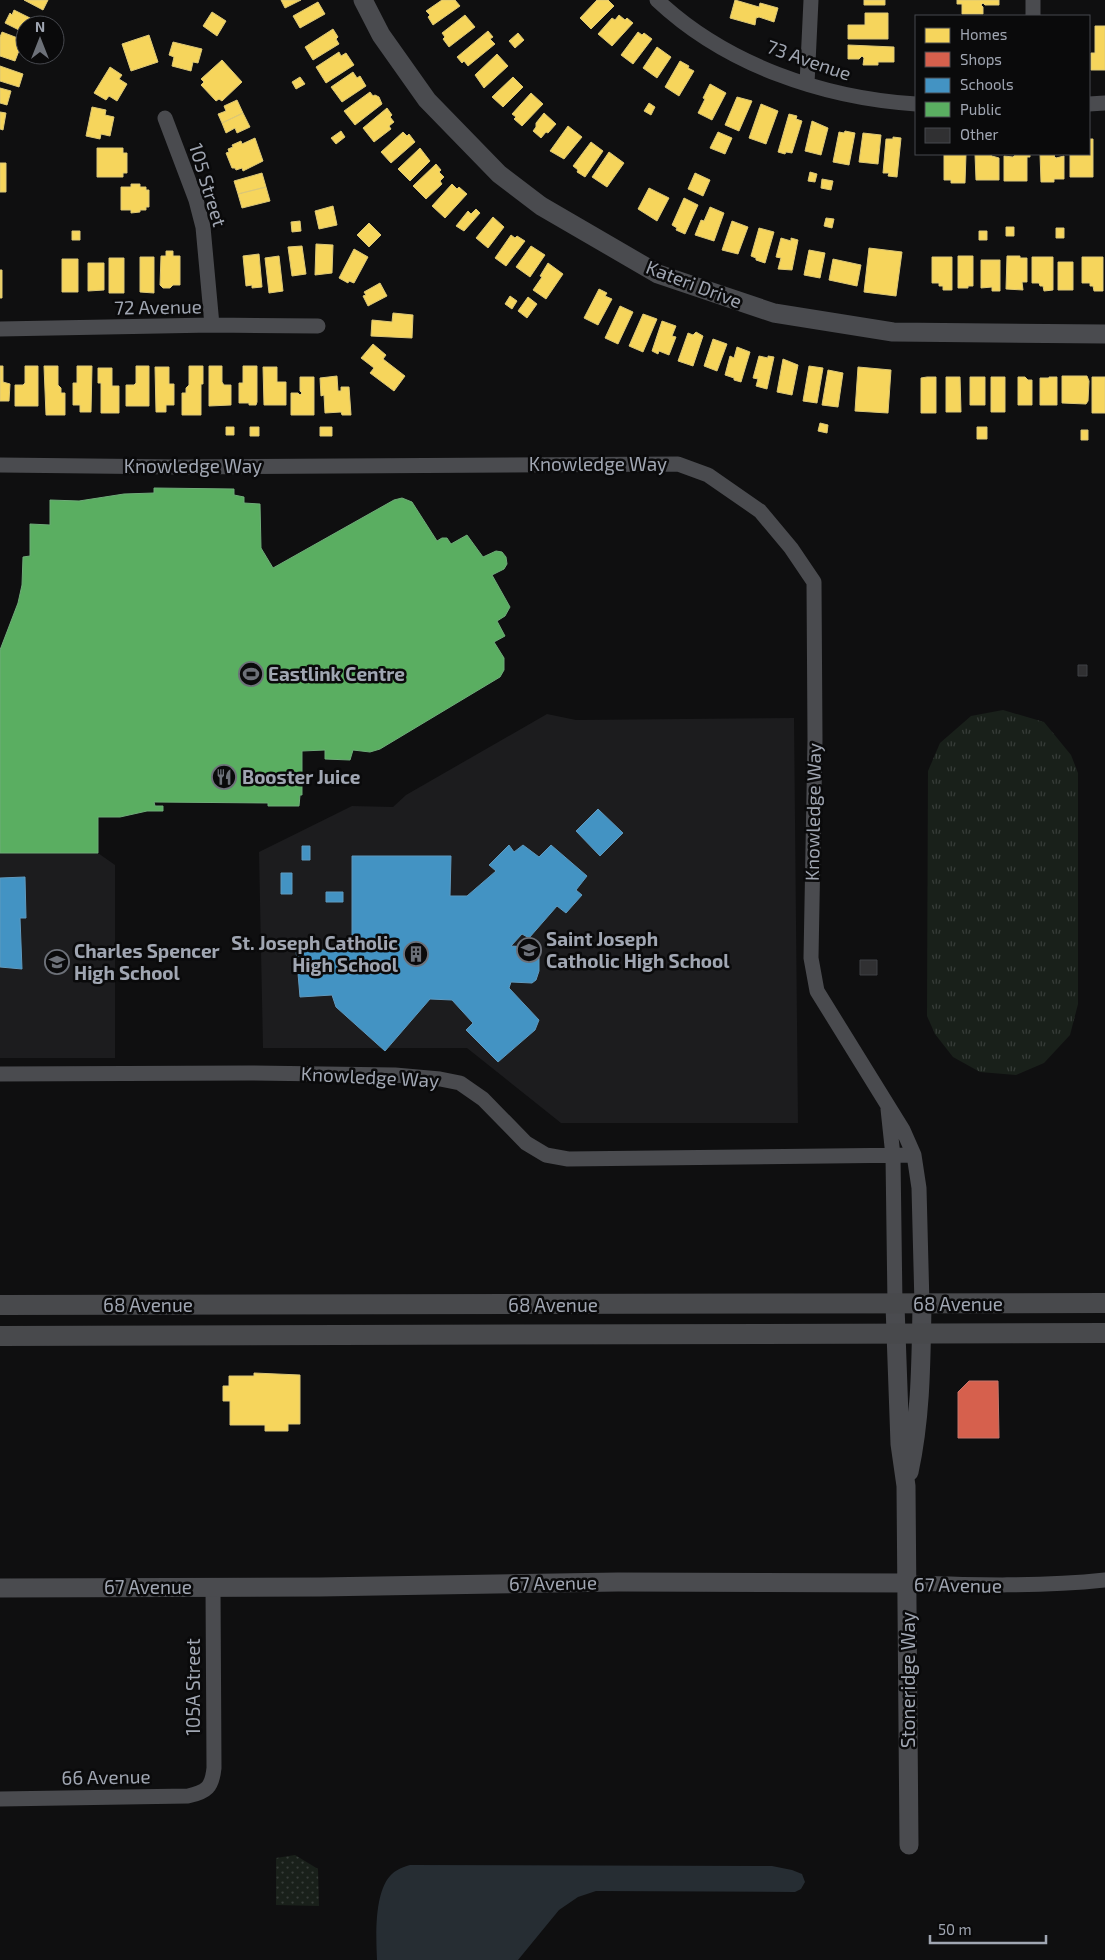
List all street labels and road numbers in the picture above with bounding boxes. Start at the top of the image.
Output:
street label: 73 Avenue [764,34,854,85]
street label: 105 Street [185,140,232,229]
street label: Kateri Drive [643,255,745,312]
street label: 72 Avenue [114,294,202,319]
street label: Knowledge Way [529,452,667,475]
street label: Knowledge Way [124,454,262,477]
street label: Knowledge Way [800,743,825,881]
street label: Knowledge Way [300,1061,440,1092]
street label: 68 Avenue [913,1292,1003,1315]
street label: 68 Avenue [103,1293,193,1316]
street label: 68 Avenue [508,1293,598,1316]
street label: 67 Avenue [509,1570,597,1595]
street label: 67 Avenue [914,1572,1002,1597]
street label: 67 Avenue [104,1575,192,1598]
street label: Stoneridge Way [896,1612,919,1748]
street label: 105A Street [181,1638,204,1736]
street label: 66 Avenue [61,1764,151,1789]

